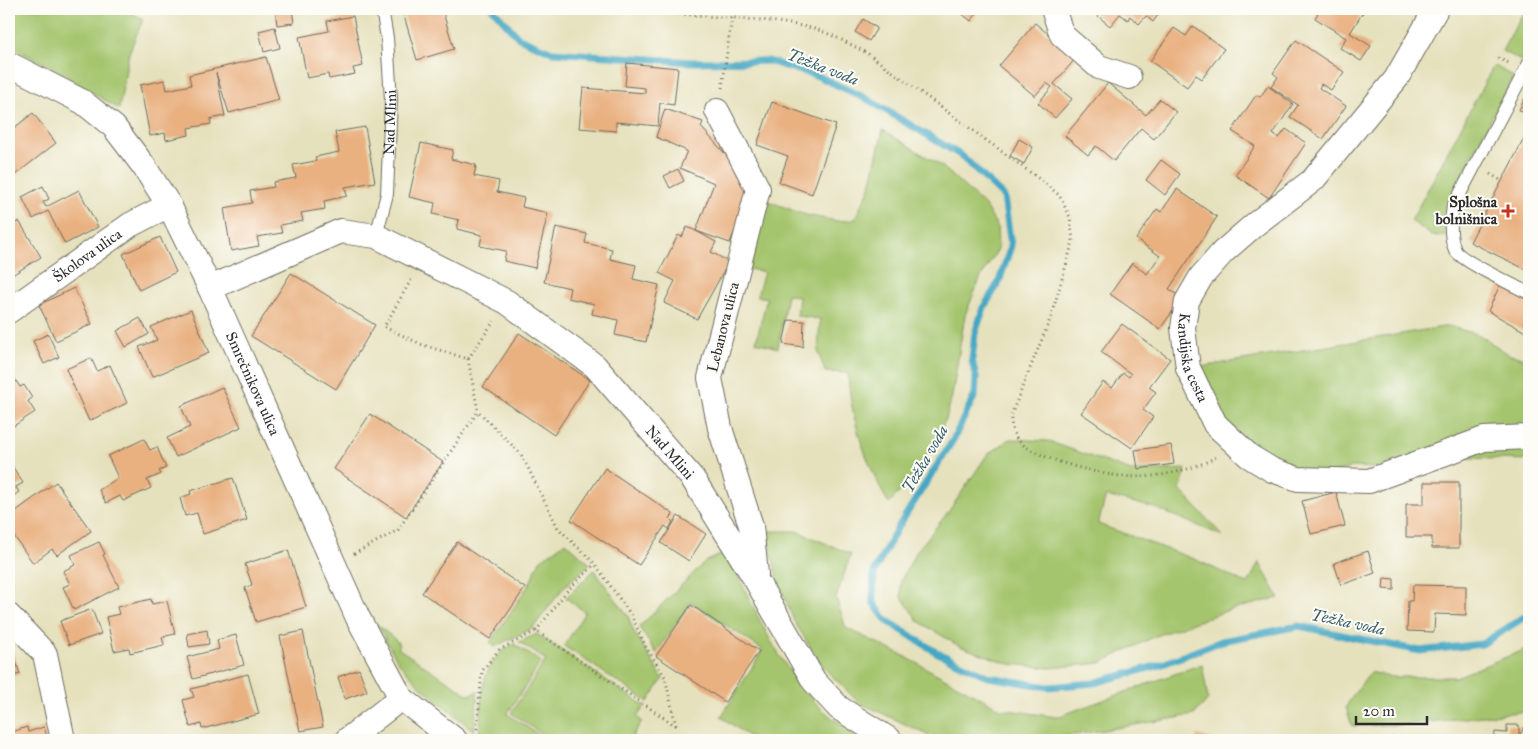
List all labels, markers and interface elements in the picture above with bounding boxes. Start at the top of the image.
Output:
water label: Težka voda [785,45,862,89]
street label: Nad Mlini [380,89,400,156]
place label: Splošna bolnišnica [1434,193,1498,228]
marker: Splošna bolnišnica [1501,204,1515,218]
street label: Školova ulica [49,224,126,286]
street label: Lebanova ulica [703,279,743,374]
street label: Kandijska cesta [1174,312,1212,406]
street label: Smrečnikova ulica [222,329,284,439]
street label: Nad Mlini [642,422,698,483]
water label: Težka voda [898,422,952,496]
water label: Težka voda [1310,605,1387,639]
scale bar [1356,694,1427,726]
text: 20 m [1363,702,1395,720]

